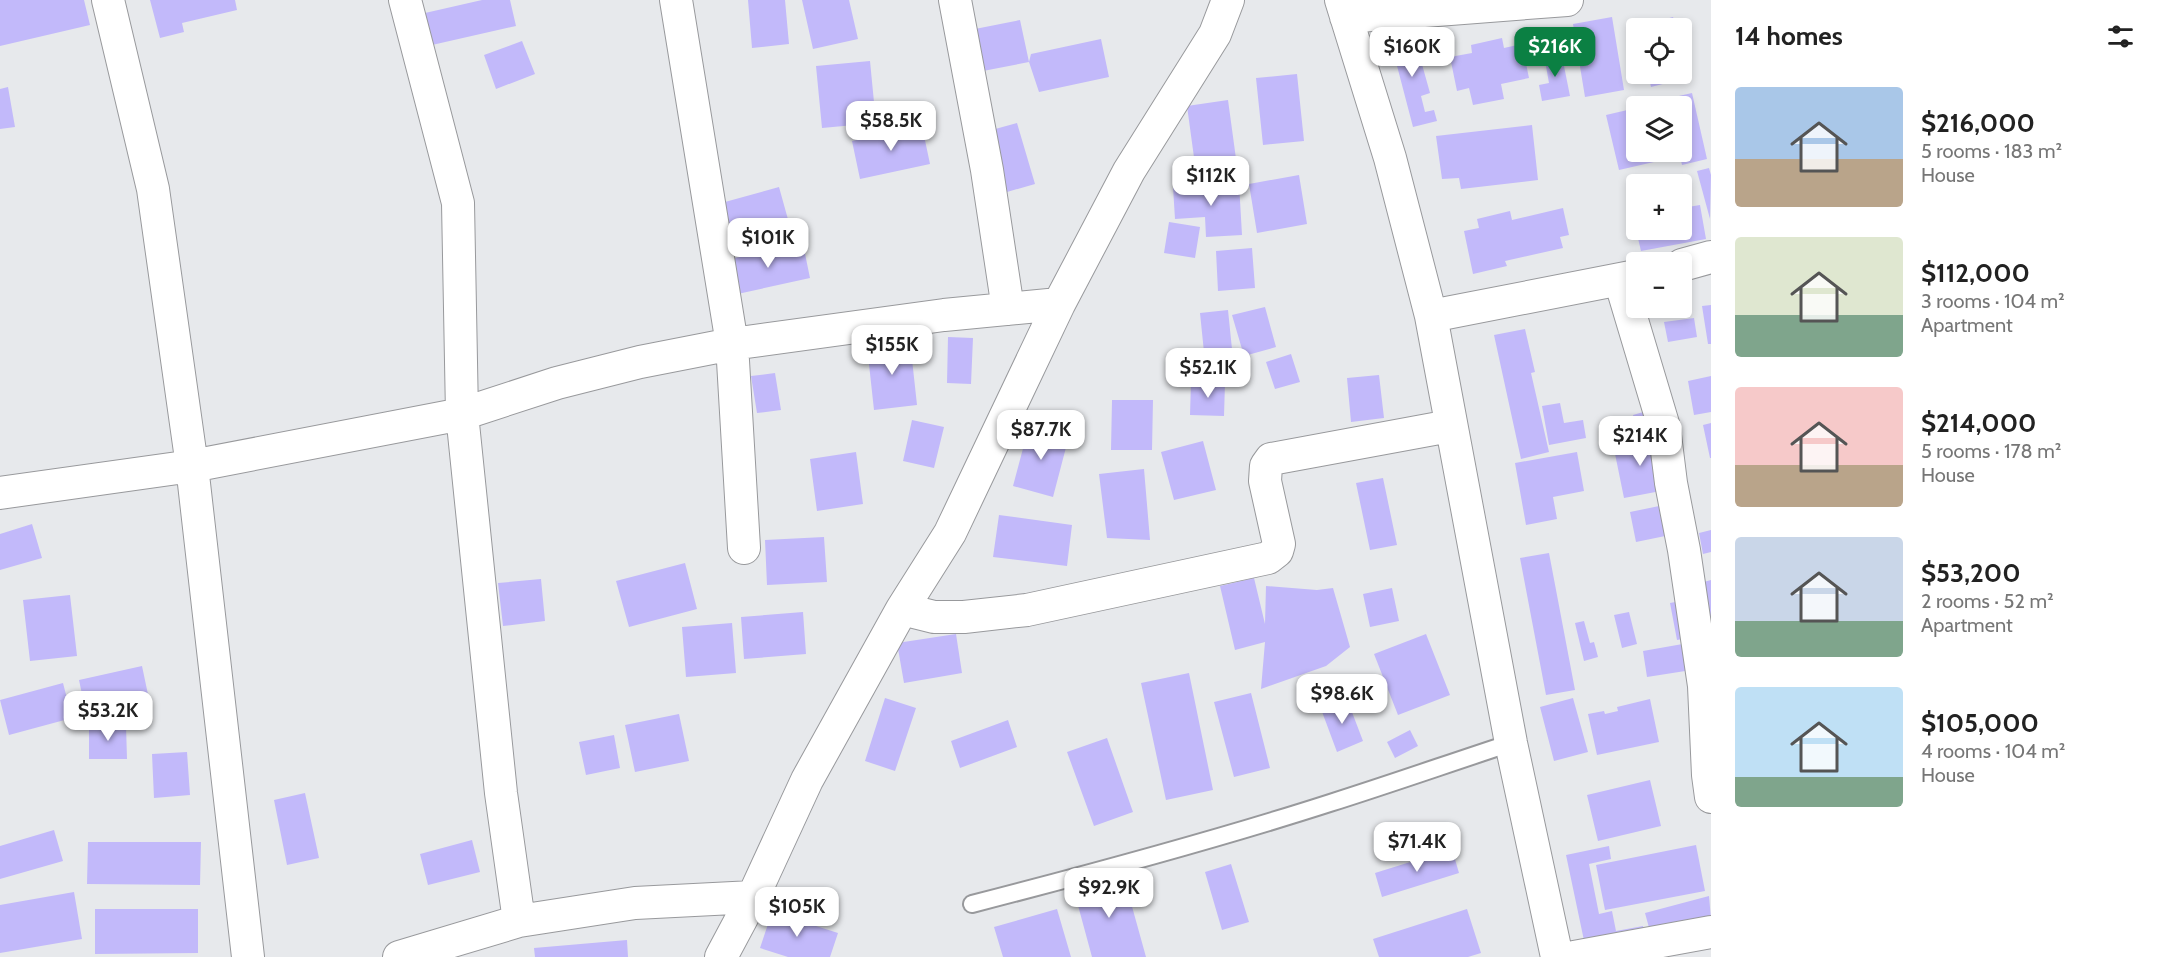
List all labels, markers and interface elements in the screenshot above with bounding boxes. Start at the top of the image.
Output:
map controls [1626,18,1692,318]
button: locate [1626,18,1692,84]
text: 14 homes [1735,20,1843,52]
icon: filters [2104,20,2137,53]
pin: $160K [1370,27,1454,78]
pin: $216K [1513,27,1597,78]
text: $160K [1384,34,1440,58]
text: $216K [1528,34,1582,58]
button: layers [1626,96,1692,162]
pin: $58.5K [842,101,940,152]
text: $216,000 [1921,107,2035,139]
text: $58.5K [860,108,922,132]
icon: home [1783,111,1855,183]
text: 5 rooms · 183 m² [1921,139,2062,163]
pin: $112K [1169,156,1253,207]
text: $112K [1186,163,1236,187]
text: House [1921,163,1975,187]
button: + [1626,174,1692,240]
pin: $101K [726,218,810,269]
text: $101K [741,225,795,249]
button: − [1626,252,1692,318]
text: $112,000 [1921,257,2030,289]
icon: home [1783,261,1855,333]
text: 3 rooms · 104 m² [1921,289,2065,313]
text: Apartment [1921,313,2013,337]
pin: $155K [850,325,934,376]
text: $155K [866,332,919,356]
pin: $52.1K [1159,348,1257,399]
text: $52.1K [1180,355,1236,379]
text: $214,000 [1921,407,2036,439]
pin: $87.7K [992,410,1090,461]
icon: home [1783,411,1855,483]
pin: $214K [1598,416,1682,467]
text: $87.7K [1011,417,1071,441]
text: $214K [1613,423,1667,447]
text: 5 rooms · 178 m² [1921,439,2061,463]
text: House [1921,463,1975,487]
text: $53,200 [1921,557,2021,589]
icon: home [1783,561,1855,633]
text: 2 rooms · 52 m² [1921,589,2054,613]
text: Apartment [1921,613,2013,637]
pin: $98.6K [1293,674,1391,725]
text: $98.6K [1310,681,1374,705]
pin: $53.2K [59,691,157,742]
text: $53.2K [78,698,138,722]
text: $105,000 [1921,707,2039,739]
icon: home [1783,711,1855,783]
text: 4 rooms · 104 m² [1921,739,2065,763]
text: House [1921,763,1975,787]
pin: $71.4K [1368,822,1466,873]
text: $71.4K [1388,829,1446,853]
pin: $92.9K [1060,868,1158,919]
text: $92.9K [1078,875,1140,899]
pin: $105K [755,887,839,938]
text: $105K [769,894,825,918]

